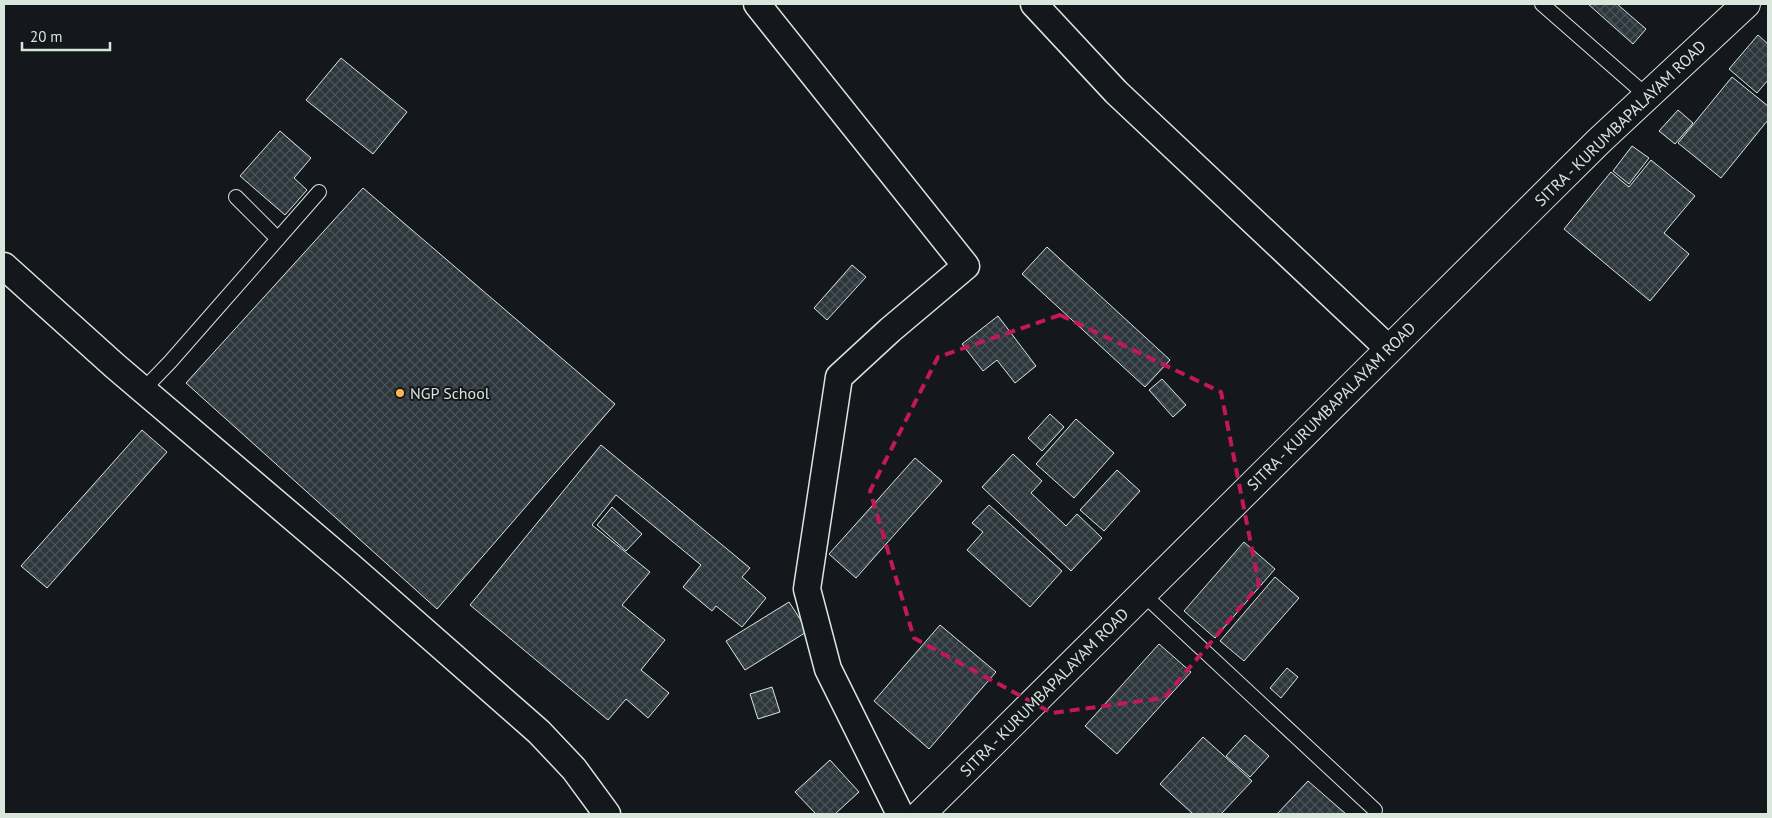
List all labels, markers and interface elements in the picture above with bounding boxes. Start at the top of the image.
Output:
scale bar [22,20,110,52]
text: 20 m [30,27,63,46]
street label: SITRA - KURUMBAPALAYAM ROAD [1530,36,1710,210]
street label: SITRA - KURUMBAPALAYAM ROAD [1242,317,1420,495]
place label: NGP School [410,383,490,403]
marker: NGP School [394,387,406,399]
street label: SITRA - KURUMBAPALAYAM ROAD [955,603,1133,781]

